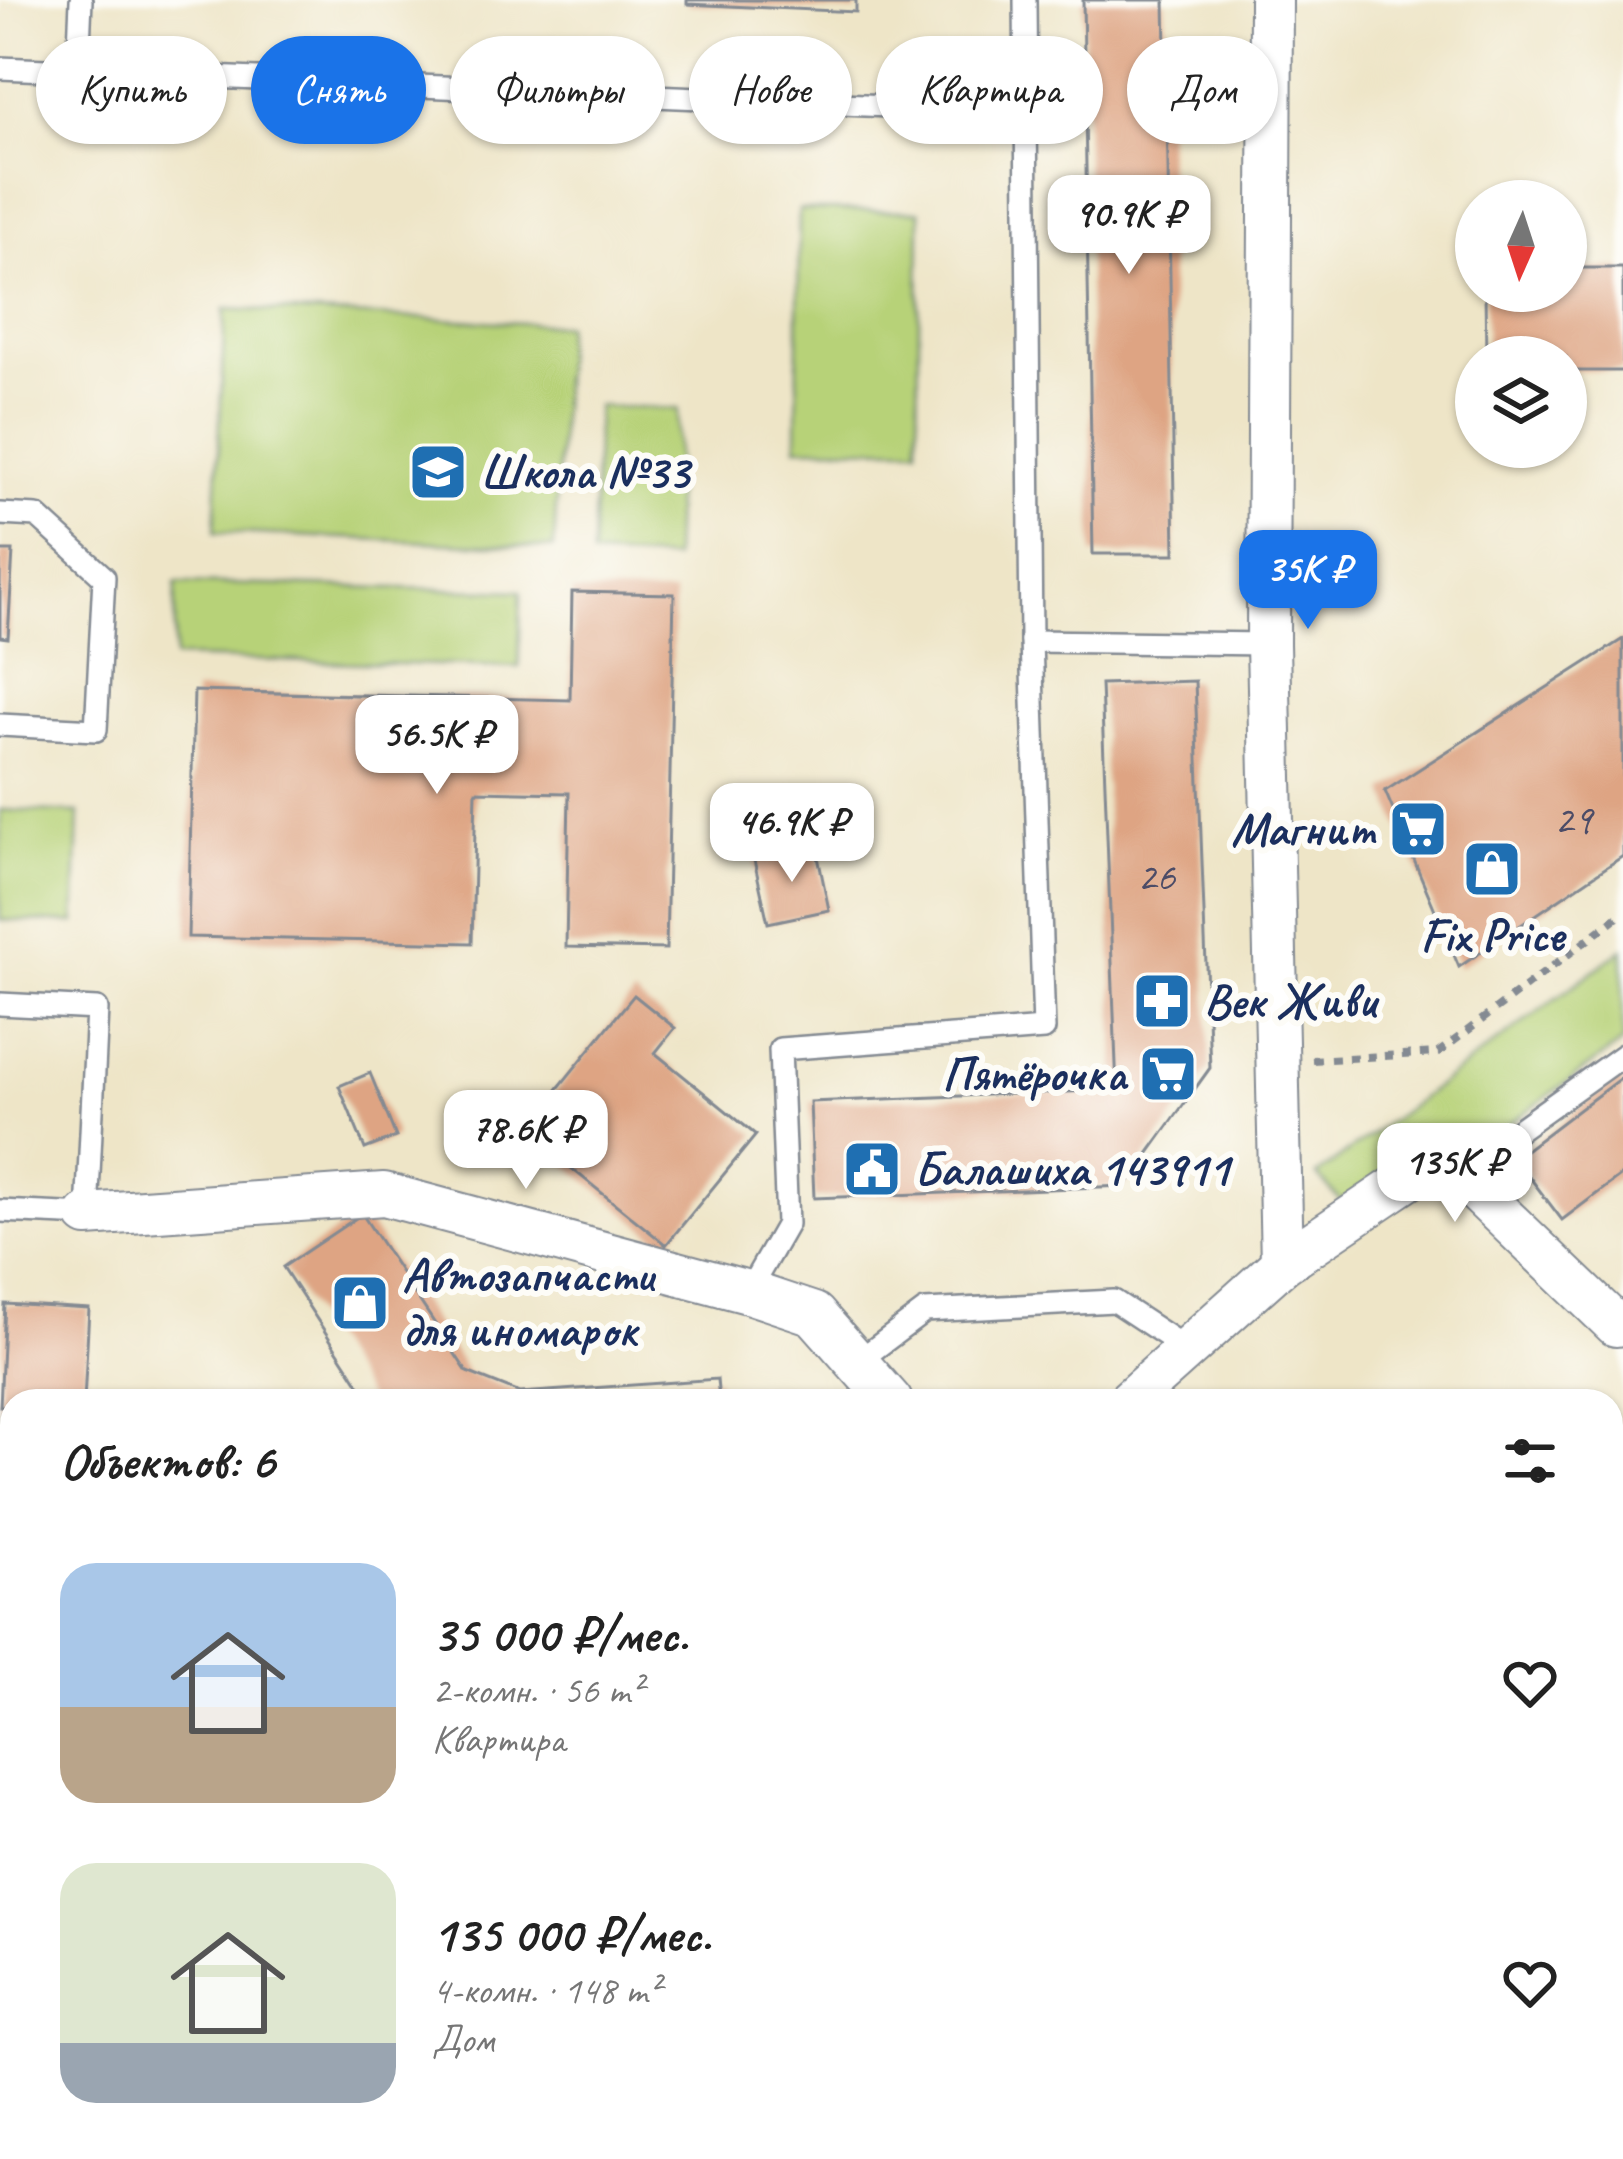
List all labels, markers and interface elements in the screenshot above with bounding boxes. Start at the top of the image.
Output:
chip: Купить [36,36,227,144]
chip: Снять [251,36,426,144]
chip: Фильтры [450,36,665,144]
chip: Новое [689,36,852,144]
chip: Квартира [876,36,1103,144]
chip: Дом [1127,36,1278,144]
pin: 90.9K ₽ [1018,175,1240,277]
north arrow [1455,180,1587,312]
map controls [1455,180,1587,468]
text: 90.9K ₽ [1075,189,1183,238]
button: layers [1455,336,1587,468]
school or university icon: Школа №33 [407,441,469,503]
place label: Школа №33 [480,442,693,502]
pin: 35K ₽ [1224,530,1392,632]
text: 35K ₽ [1266,544,1350,593]
pin: 56.5K ₽ [326,695,548,797]
text: 56.5K ₽ [382,709,492,758]
pin: 46.9K ₽ [681,783,903,885]
house number: 29 [1554,793,1595,846]
text: 46.9K ₽ [737,797,847,846]
supermarket icon: Магнит [1387,798,1449,860]
place label: Магнит [1231,799,1377,859]
shop icon: Fix Price [1461,838,1523,900]
house number: 26 [1137,850,1176,903]
place label: Fix Price [1420,905,1568,965]
pharmacy icon: Век Живи [1131,970,1193,1032]
place label: Век Живи [1204,971,1380,1031]
supermarket icon: Пятёрочка [1137,1043,1199,1105]
place label: Пятёрочка [942,1044,1129,1104]
pin: 78.6K ₽ [415,1090,637,1192]
text: 78.6K ₽ [471,1104,581,1153]
pin: 135K ₽ [1357,1123,1553,1225]
text: 135K ₽ [1404,1137,1506,1186]
public building icon: Балашиха 143911 [841,1138,903,1200]
place label: Балашиха 143911 [914,1139,1234,1199]
place label: Автозапчасти для иномарок [402,1245,656,1360]
shop icon: Автозапчасти для иномарок [329,1272,391,1334]
icon: filters [1497,1428,1563,1494]
text: Объектов: 6 [60,1429,274,1493]
text: 35 000 ₽/мес. [432,1602,688,1666]
icon: home [156,1611,300,1755]
icon: heart [1497,1650,1563,1716]
text: 2-комн. · 56 m² [432,1666,642,1715]
text: Квартира [432,1715,565,1764]
text: 135 000 ₽/мес. [432,1902,711,1966]
icon: home [156,1911,300,2055]
icon: heart [1497,1950,1563,2016]
text: 4-комн. · 148 m² [432,1966,660,2015]
text: Дом [432,2015,494,2064]

